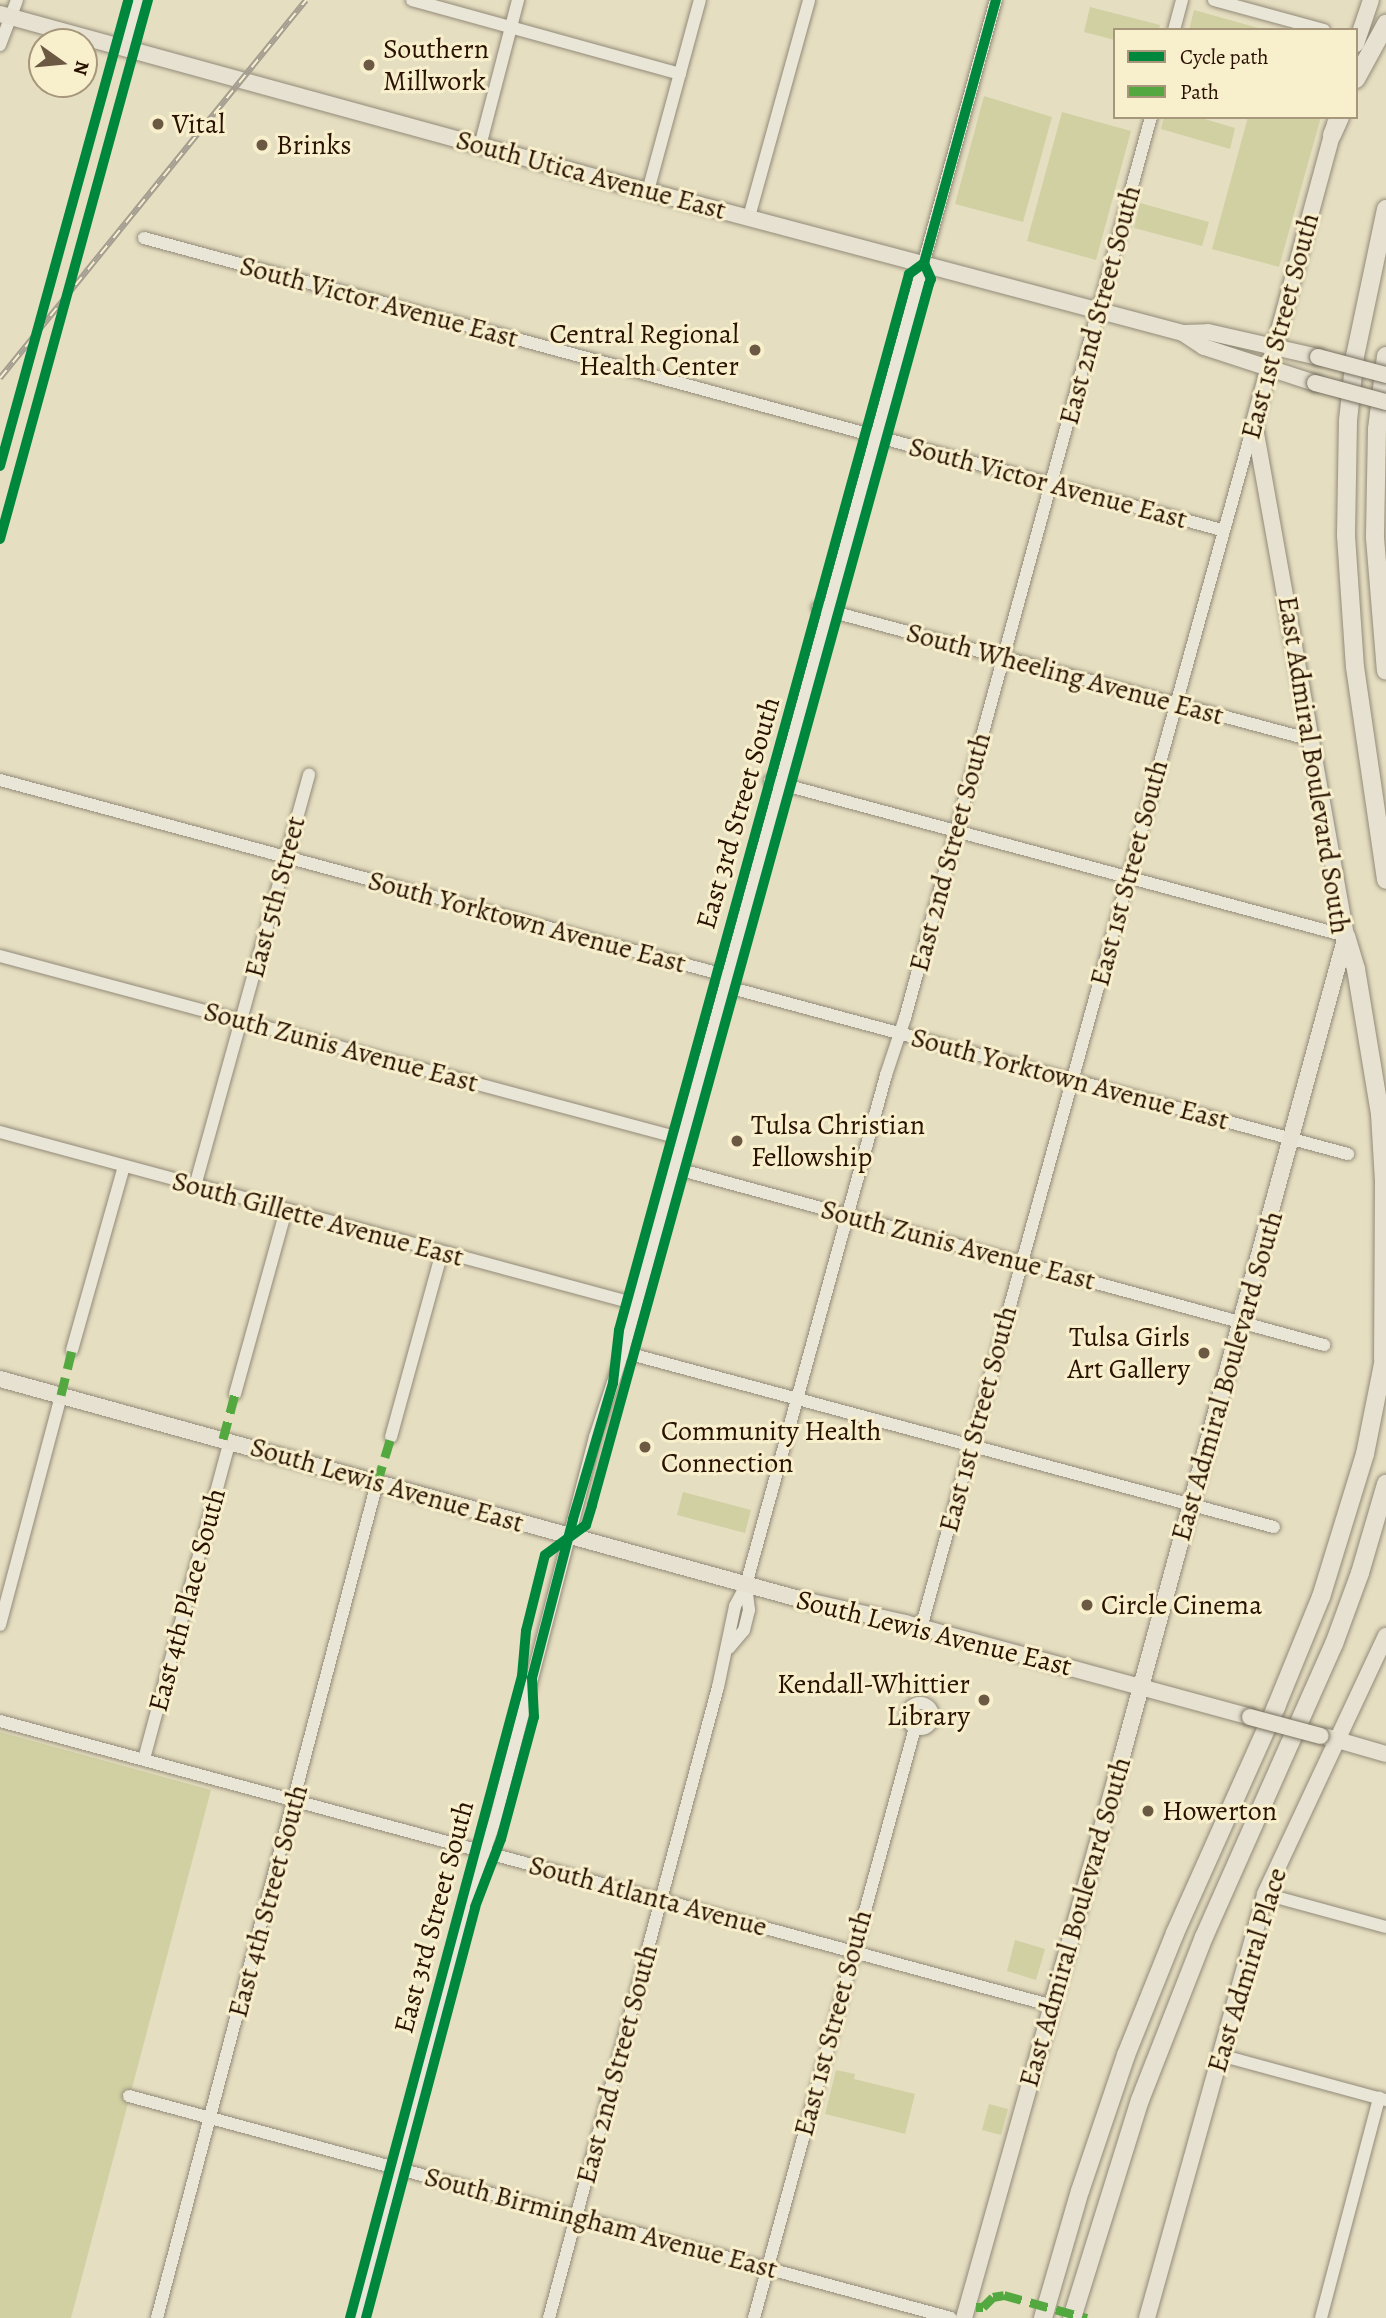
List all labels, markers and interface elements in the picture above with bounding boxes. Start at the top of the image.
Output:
north arrow [28,28,98,98]
legend [1113,28,1358,119]
place label: Southern Millwork [383,32,489,98]
text: Cycle path [1180,43,1269,71]
marker: Southern Millwork [361,57,377,73]
text: N [67,58,96,78]
text: Path [1180,78,1219,106]
place label: Vital [172,107,225,141]
marker: Vital [150,116,166,132]
street label: South Utica Avenue East [452,123,730,227]
place label: Brinks [276,128,352,162]
marker: Brinks [254,137,270,153]
street label: East 2nd Street South [1052,182,1148,428]
street label: East 1st Street South [1234,209,1326,443]
street label: South Victor Avenue East [236,249,522,355]
place label: Central Regional Health Center [549,317,739,383]
marker: Central Regional Health Center [745,340,765,360]
street label: South Victor Avenue East [905,430,1191,536]
street label: East Admiral Boulevard South [1271,594,1357,936]
street label: South Wheeling Avenue East [903,615,1227,733]
street label: East 3rd Street South [689,693,787,933]
street label: East 2nd Street South [902,729,998,975]
street label: East 1st Street South [1083,756,1175,990]
street label: East 5th Street [237,813,313,981]
street label: South Yorktown Avenue East [365,863,689,981]
street label: South Zunis Avenue East [200,994,482,1100]
street label: South Yorktown Avenue East [908,1020,1232,1138]
place label: Tulsa Christian Fellowship [751,1108,925,1174]
marker: Tulsa Christian Fellowship [729,1133,745,1149]
street label: South Gillette Avenue East [169,1164,467,1274]
street label: South Zunis Avenue East [817,1192,1099,1298]
street label: East Admiral Boulevard South [1164,1207,1290,1545]
street label: East 1st Street South [932,1302,1024,1536]
place label: Tulsa Girls Art Gallery [1067,1320,1190,1386]
marker: Tulsa Girls Art Gallery [1196,1345,1212,1361]
place label: Community Health Connection [661,1414,881,1480]
street label: South Lewis Avenue East [246,1430,528,1540]
marker: Community Health Connection [635,1437,655,1457]
street label: East 4th Place South [141,1485,233,1715]
street label: South Lewis Avenue East [793,1582,1075,1684]
place label: Circle Cinema [1101,1588,1262,1622]
marker: Circle Cinema [1079,1597,1095,1613]
place label: Kendall-Whittier Library [777,1667,970,1733]
marker: Kendall-Whittier Library [976,1692,992,1708]
street label: East Admiral Boulevard South [1012,1753,1138,2091]
street label: East 4th Street South [221,1781,315,2021]
place label: Howerton [1162,1794,1277,1828]
street label: East 3rd Street South [387,1797,481,2037]
marker: Howerton [1140,1803,1156,1819]
street label: South Atlanta Avenue [525,1848,771,1944]
street label: East Admiral Place [1200,1864,1294,2076]
street label: East 1st Street South [787,1906,879,2140]
street label: East 2nd Street South [569,1941,665,2187]
street label: South Birmingham Avenue East [421,2160,781,2286]

